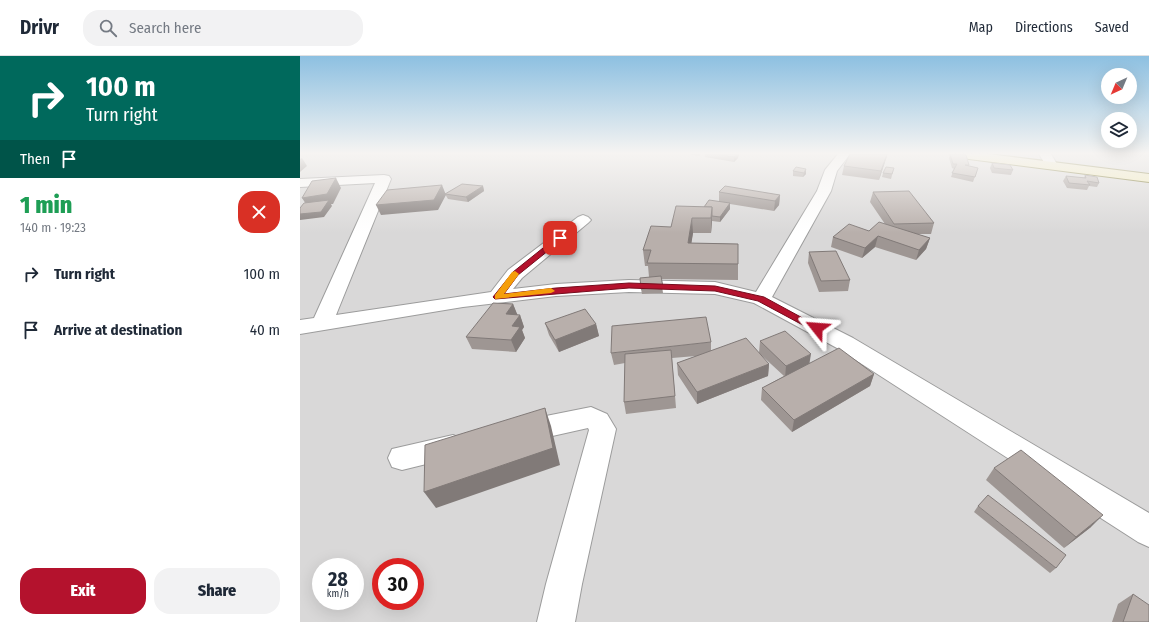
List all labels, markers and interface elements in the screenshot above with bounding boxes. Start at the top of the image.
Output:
search box [83,10,363,46]
text: Drivr [20,16,59,39]
icon: search [97,17,119,39]
text: Search here [129,19,201,37]
text: Map [969,19,993,36]
text: Directions [1015,19,1073,36]
text: Saved [1095,19,1129,36]
north arrow [1101,68,1137,104]
map controls [1101,68,1137,148]
text: 100 m [86,70,156,103]
icon: right [20,72,72,124]
text: Turn right [86,104,158,126]
button: layers [1101,112,1137,148]
icon: arrive [58,148,80,170]
text: Then [20,150,50,168]
text: 1 min [20,191,72,219]
button: close [238,191,280,233]
text: 140 m · 19:23 [20,220,86,235]
pin [543,221,577,255]
icon: arrive [549,227,571,249]
icon: right [20,263,42,285]
text: Turn right [54,265,115,283]
text: 100 m [243,265,280,283]
position arrow [796,307,838,349]
icon: arrive [20,319,42,341]
text: Arrive at destination [54,321,182,339]
text: 40 m [250,321,280,339]
speed limit sign: 30 [372,558,424,610]
text: 28 [328,567,348,591]
button: Exit [20,568,146,614]
button: Share [154,568,280,614]
text: km/h [327,588,349,600]

